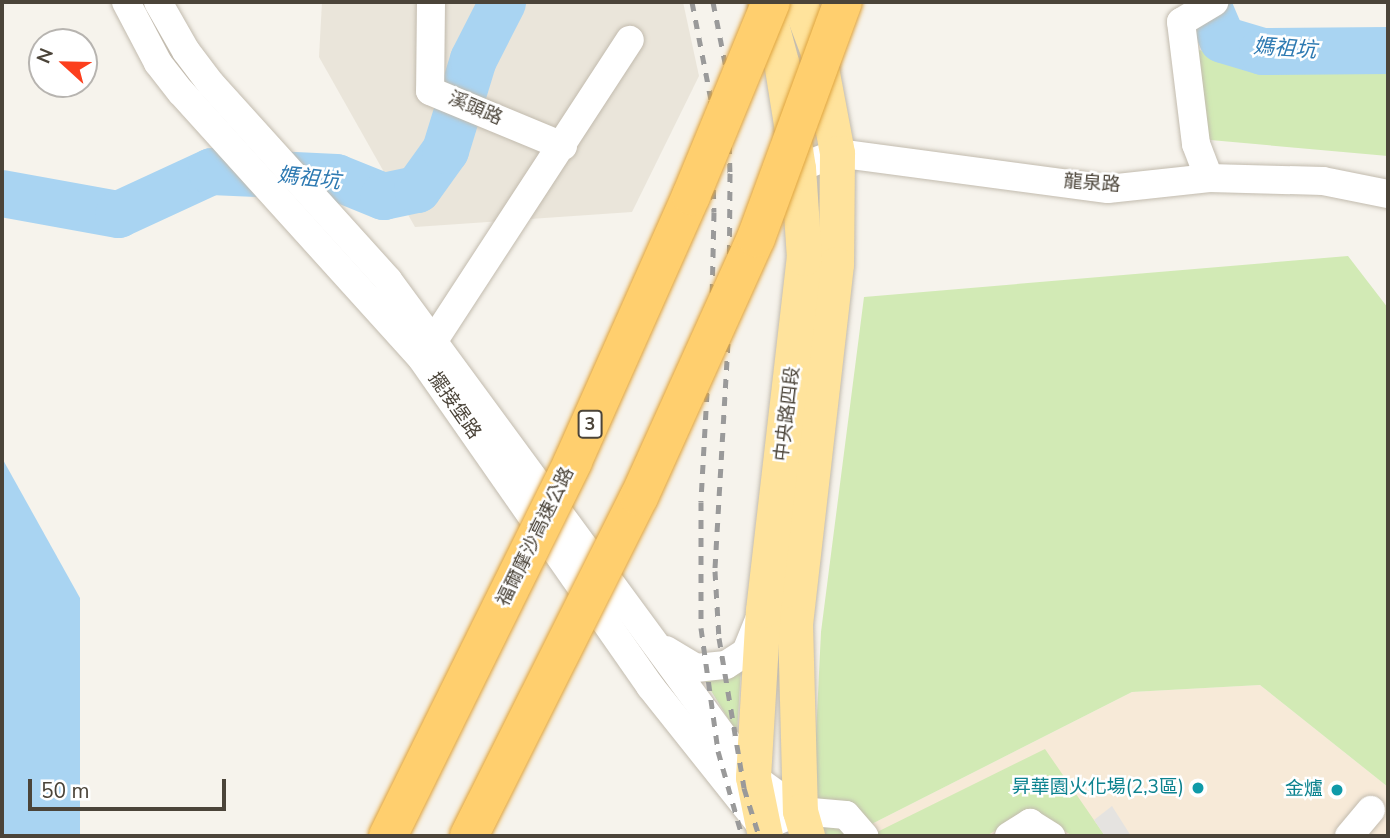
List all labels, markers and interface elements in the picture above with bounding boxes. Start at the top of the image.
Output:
north arrow [28,28,98,98]
water label: 媽祖坑 [1253,33,1317,63]
text: N [31,44,60,67]
street label: 溪頭路 [444,87,506,131]
water label: 媽祖坑 [276,162,342,194]
street label: 龍泉路 [1063,171,1121,197]
street label: 中央路四段 [771,365,805,463]
street label: 擺接堡路 [423,368,485,444]
road number: 3 [576,410,604,438]
street label: 福爾摩沙高速公路 [492,464,580,610]
scale bar [32,764,229,808]
text: 50 m [41,777,90,805]
place label: 昇華園火化場(2,3區) [1012,777,1184,799]
place label: 金爐 [1285,779,1323,801]
marker: 昇華園火化場(2,3區) [1190,780,1206,796]
marker: 金爐 [1329,782,1345,798]

